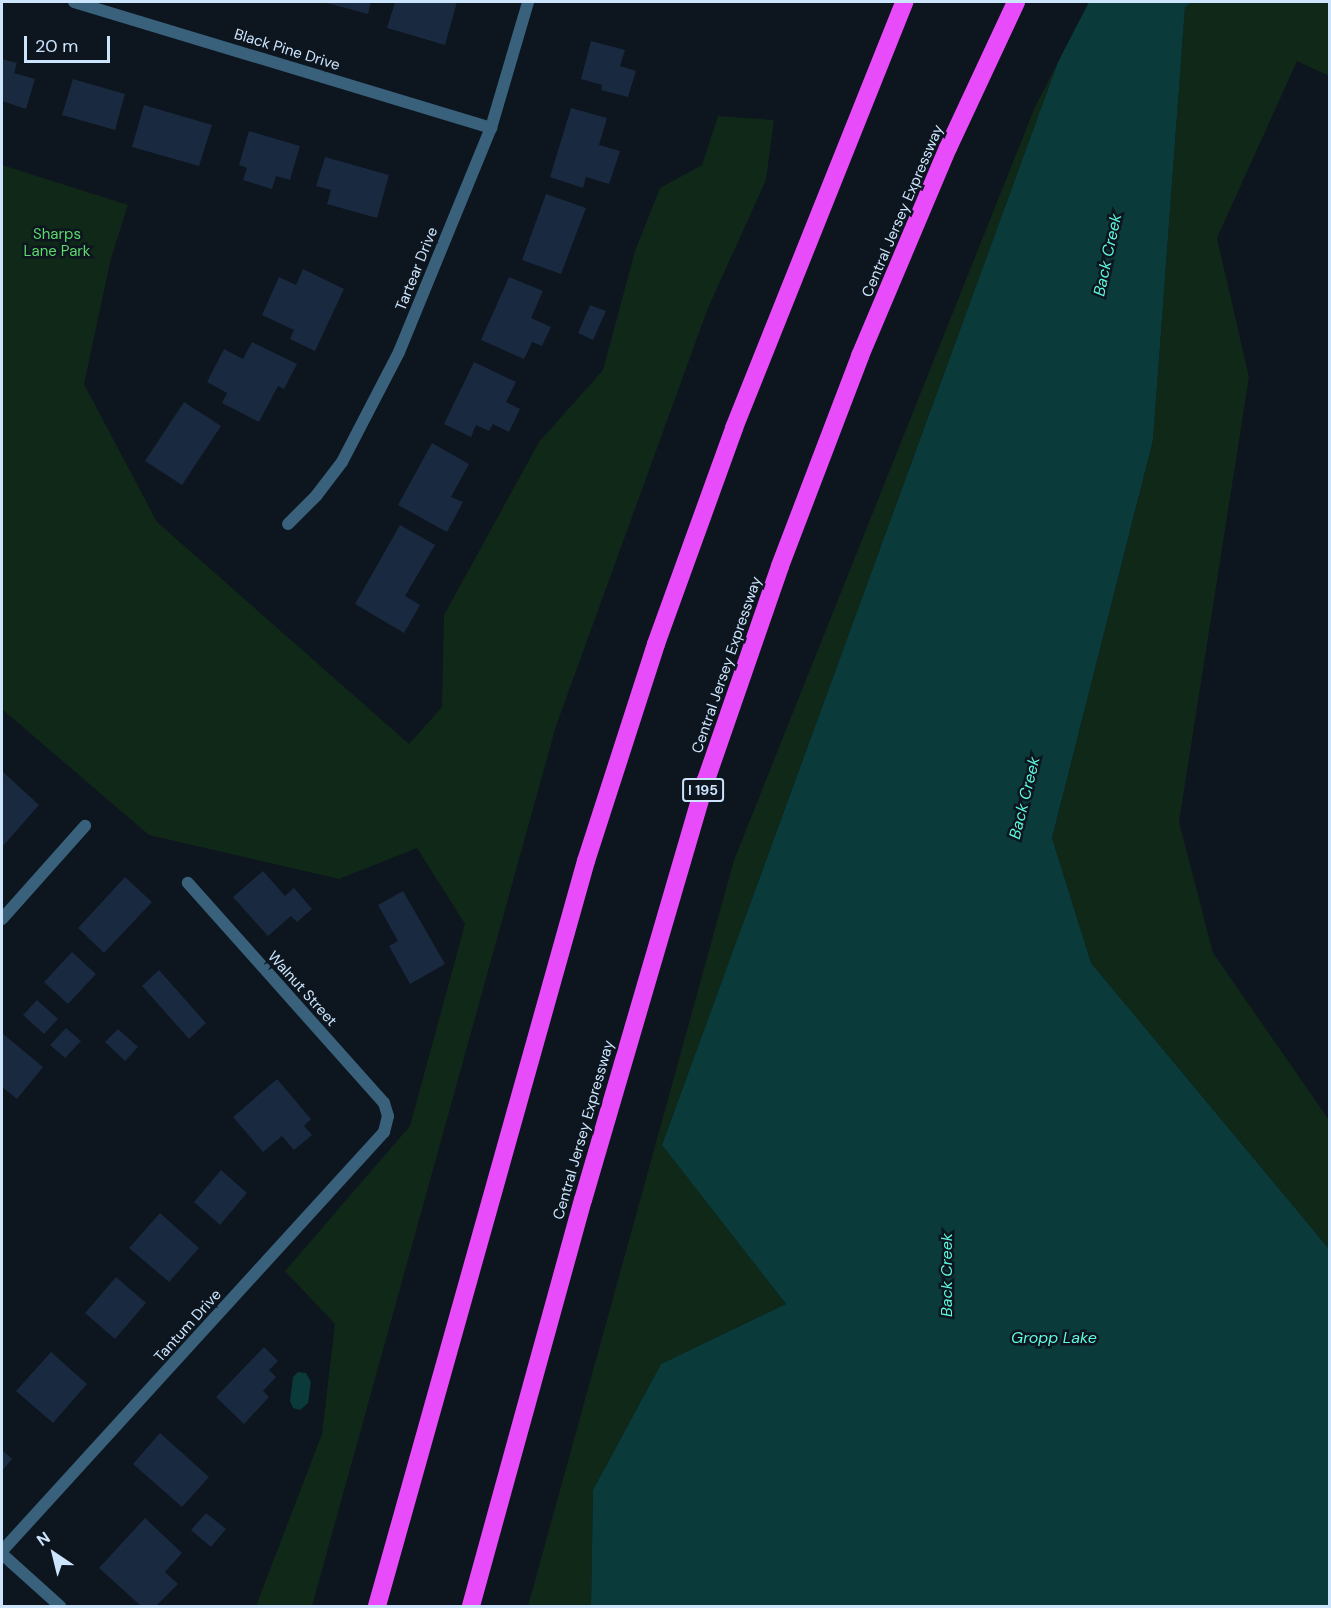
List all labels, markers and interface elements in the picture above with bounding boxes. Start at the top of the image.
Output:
scale bar [27,24,112,62]
street label: Black Pine Drive [232,25,342,75]
text: 20 m [35,34,78,58]
street label: Central Jersey Expressway [858,122,948,300]
water label: Back Creek [1090,212,1126,298]
park label: Sharps Lane Park [24,225,90,260]
street label: Tartear Drive [392,225,442,313]
street label: Central Jersey Expressway [688,574,766,756]
water label: Back Creek [1006,755,1044,841]
road number: I 195 [682,779,724,801]
street label: Walnut Street [264,948,340,1030]
street label: Central Jersey Expressway [550,1038,618,1222]
water label: Back Creek [937,1233,957,1317]
street label: Tantum Drive [151,1286,225,1366]
water label: Gropp Lake [1011,1328,1097,1348]
north arrow [24,1524,84,1584]
text: N [33,1527,54,1551]

